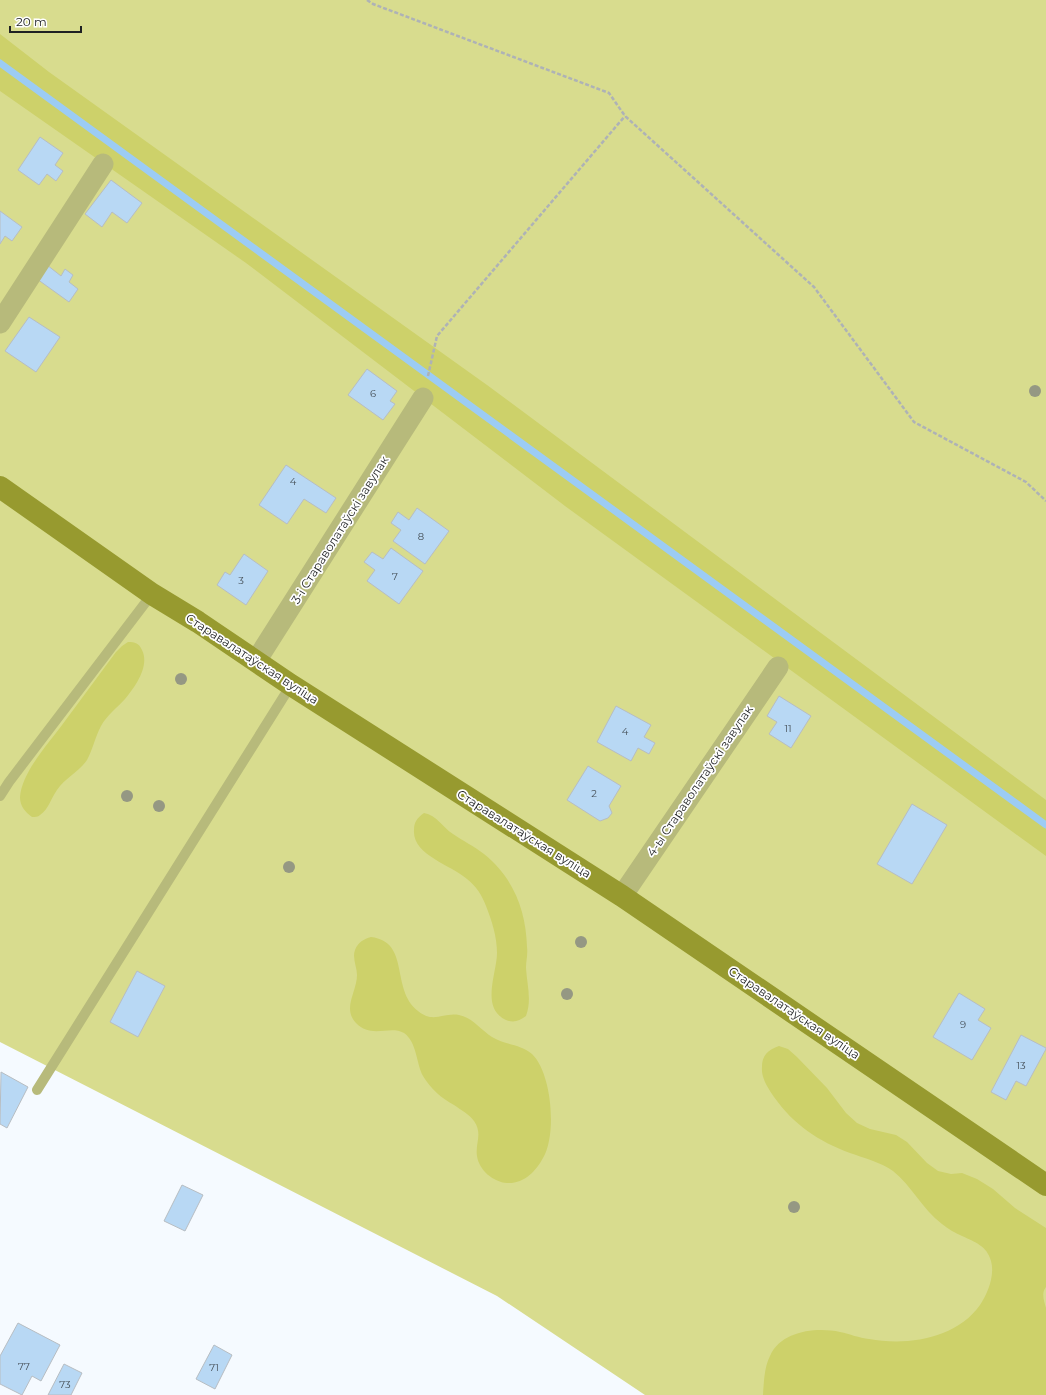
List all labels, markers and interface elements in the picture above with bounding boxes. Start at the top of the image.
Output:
scale bar [10,8,81,34]
text: 20 m [16,14,47,29]
house number: 6 [370,387,376,400]
street label: 3-і Стараволатаўскі завулак [288,453,391,606]
house number: 4 [290,475,297,488]
house number: 8 [418,530,424,543]
house number: 7 [392,570,398,583]
house number: 3 [238,574,244,587]
street label: Старавалатаўская вуліца [183,610,321,707]
street label: 4-ы Стараволатаўскі завулак [643,702,756,859]
house number: 11 [784,722,792,735]
house number: 4 [622,725,629,738]
street label: Старавалатаўская вуліца [455,786,594,881]
house number: 2 [591,787,597,800]
street label: Старавалатаўская вуліца [726,963,863,1062]
house number: 9 [960,1018,966,1031]
house number: 13 [1016,1059,1026,1072]
house number: 77 [18,1360,30,1373]
house number: 71 [209,1361,219,1374]
house number: 73 [59,1378,71,1391]

